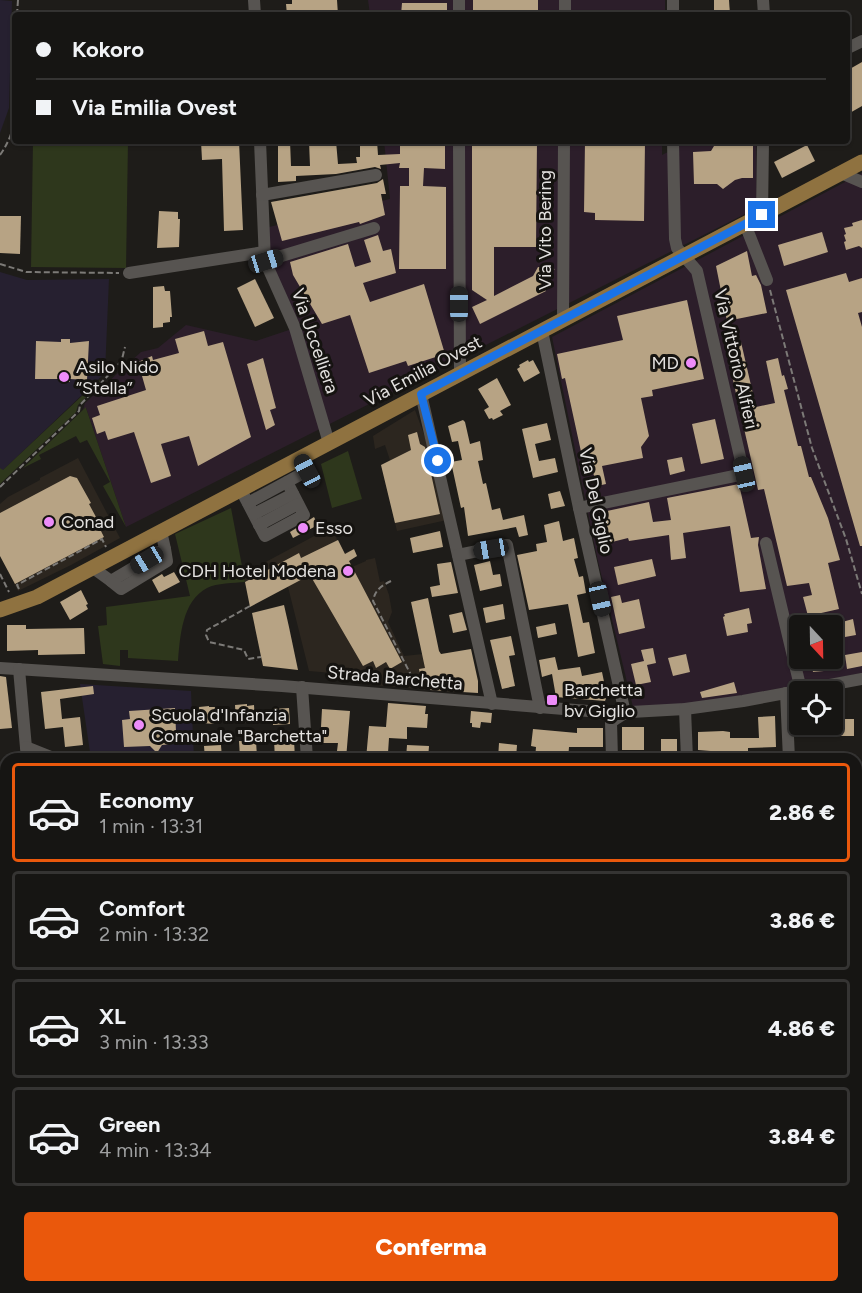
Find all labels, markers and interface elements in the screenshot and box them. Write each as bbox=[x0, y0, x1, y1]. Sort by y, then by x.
text: Kokoro bbox=[72, 36, 144, 63]
text: Via Emilia Ovest bbox=[72, 94, 237, 121]
street label: Via Vito Bering bbox=[534, 170, 556, 290]
route end bbox=[748, 201, 775, 228]
car bbox=[246, 247, 286, 275]
street label: Via Uccelliera bbox=[287, 286, 343, 396]
car bbox=[450, 286, 468, 322]
street label: Via Vittorio Alfieri bbox=[709, 287, 763, 431]
street label: Via Emilia Ovest bbox=[360, 331, 486, 411]
place label: MD bbox=[651, 352, 679, 374]
place label: Asilo Nido “Stella” bbox=[76, 356, 159, 399]
marker: MD bbox=[684, 356, 698, 370]
marker: Asilo Nido “Stella” bbox=[57, 370, 71, 384]
street label: Via Del Giglio bbox=[574, 446, 618, 556]
route start bbox=[424, 447, 451, 474]
car bbox=[291, 451, 323, 491]
car bbox=[731, 454, 757, 494]
place label: Conad bbox=[61, 511, 114, 533]
marker: Conad bbox=[42, 515, 56, 529]
place label: Esso bbox=[315, 517, 353, 539]
marker: Esso bbox=[296, 521, 310, 535]
car bbox=[472, 537, 510, 561]
car bbox=[127, 543, 167, 577]
place label: CDH Hotel Modena bbox=[178, 560, 336, 582]
marker: CDH Hotel Modena bbox=[341, 564, 355, 578]
car bbox=[587, 579, 613, 619]
north arrow bbox=[789, 615, 843, 669]
map controls bbox=[789, 615, 843, 735]
street label: Strada Barchetta bbox=[326, 661, 464, 695]
place label: Barchetta bv Giglio bbox=[564, 679, 643, 722]
button: locate bbox=[789, 681, 843, 735]
marker: Barchetta bv Giglio bbox=[545, 693, 559, 707]
place label: Scuola d'Infanzia Comunale "Barchetta" bbox=[151, 704, 327, 747]
marker: Scuola d'Infanzia Comunale "Barchetta" bbox=[132, 718, 146, 732]
icon: car bbox=[27, 786, 81, 840]
text: Economy bbox=[99, 787, 194, 814]
text: 2.86 € bbox=[769, 799, 835, 826]
text: 1 min · 13:31 bbox=[99, 814, 203, 838]
icon: car bbox=[27, 894, 81, 948]
text: Comfort bbox=[99, 895, 185, 922]
text: 3.86 € bbox=[770, 907, 835, 934]
text: 2 min · 13:32 bbox=[99, 922, 209, 946]
icon: car bbox=[27, 1002, 81, 1056]
text: XL bbox=[99, 1003, 126, 1030]
text: 4.86 € bbox=[768, 1015, 835, 1042]
text: 3 min · 13:33 bbox=[99, 1030, 209, 1054]
icon: car bbox=[27, 1110, 81, 1164]
text: Green bbox=[99, 1111, 161, 1138]
text: 3.84 € bbox=[769, 1123, 835, 1150]
text: 4 min · 13:34 bbox=[99, 1138, 212, 1162]
button: Conferma bbox=[24, 1212, 838, 1281]

